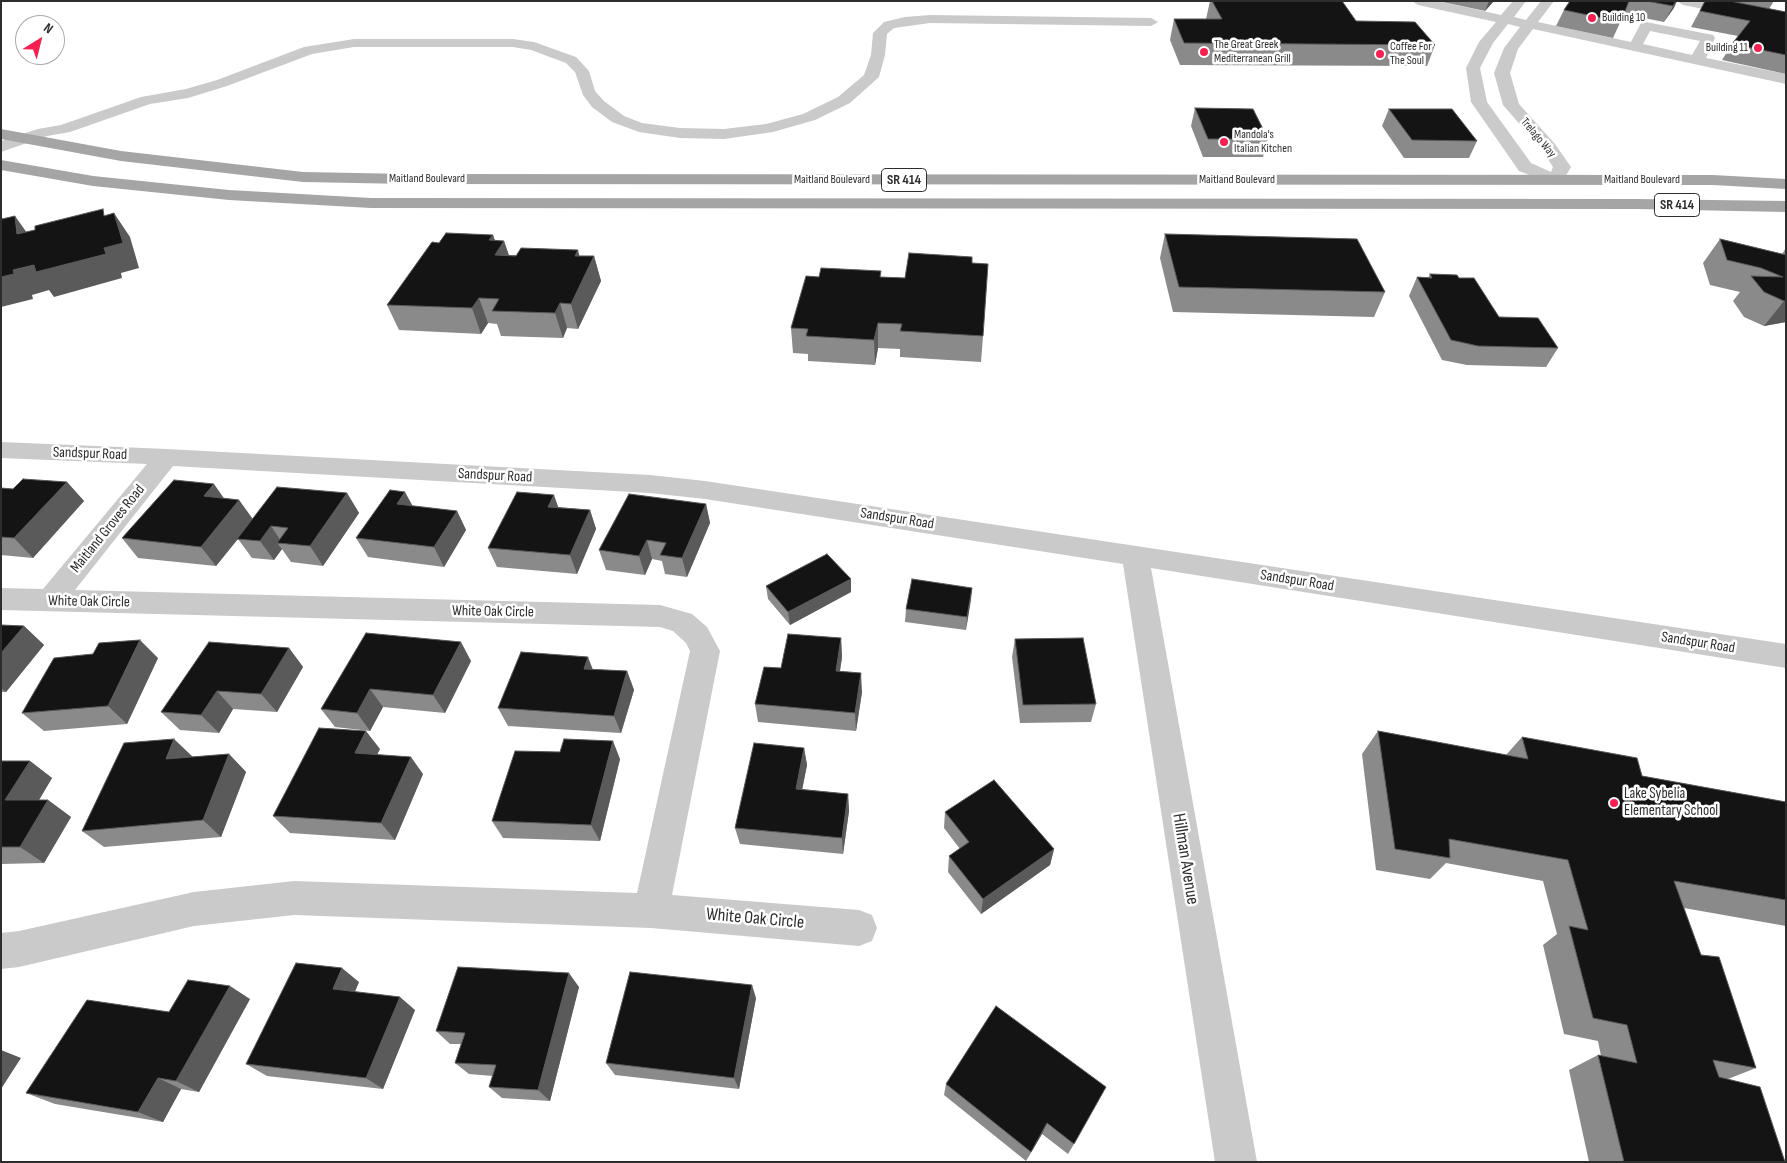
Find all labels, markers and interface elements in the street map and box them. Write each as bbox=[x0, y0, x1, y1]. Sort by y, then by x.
place label: Building 10 bbox=[1602, 11, 1645, 25]
marker: Building 10 bbox=[1586, 12, 1598, 24]
north arrow bbox=[15, 15, 65, 65]
text: N bbox=[40, 19, 57, 37]
place label: The Great Greek Mediterranean Grill bbox=[1214, 38, 1291, 66]
place label: Coffee For The Soul bbox=[1390, 40, 1432, 68]
place label: Building 11 bbox=[1706, 41, 1748, 55]
marker: Building 11 bbox=[1752, 42, 1764, 54]
marker: The Great Greek Mediterranean Grill bbox=[1198, 46, 1210, 58]
marker: Coffee For The Soul bbox=[1374, 48, 1386, 60]
street label: Trelago Way bbox=[1517, 115, 1559, 161]
place label: Mandola's Italian Kitchen bbox=[1234, 128, 1292, 156]
marker: Mandola's Italian Kitchen bbox=[1218, 136, 1230, 148]
road number: SR 414 bbox=[882, 168, 926, 192]
street label: Maitland Boulevard bbox=[389, 172, 465, 186]
street label: Maitland Boulevard bbox=[794, 173, 870, 187]
street label: Maitland Boulevard bbox=[1199, 173, 1275, 187]
street label: Maitland Boulevard bbox=[1604, 173, 1680, 187]
road number: SR 414 bbox=[1654, 194, 1700, 216]
street label: Sandspur Road bbox=[53, 444, 127, 464]
street label: Sandspur Road bbox=[457, 465, 533, 487]
street label: Maitland Groves Road bbox=[67, 481, 149, 577]
street label: Sandspur Road bbox=[859, 504, 935, 534]
street label: Sandspur Road bbox=[1259, 566, 1335, 596]
street label: White Oak Circle bbox=[48, 592, 130, 612]
street label: White Oak Circle bbox=[452, 602, 534, 622]
street label: Sandspur Road bbox=[1660, 628, 1736, 658]
place label: Lake Sybelia Elementary School bbox=[1624, 785, 1718, 820]
marker: Lake Sybelia Elementary School bbox=[1608, 797, 1620, 809]
street label: Hillman Avenue bbox=[1167, 812, 1203, 906]
street label: White Oak Circle bbox=[705, 904, 805, 934]

